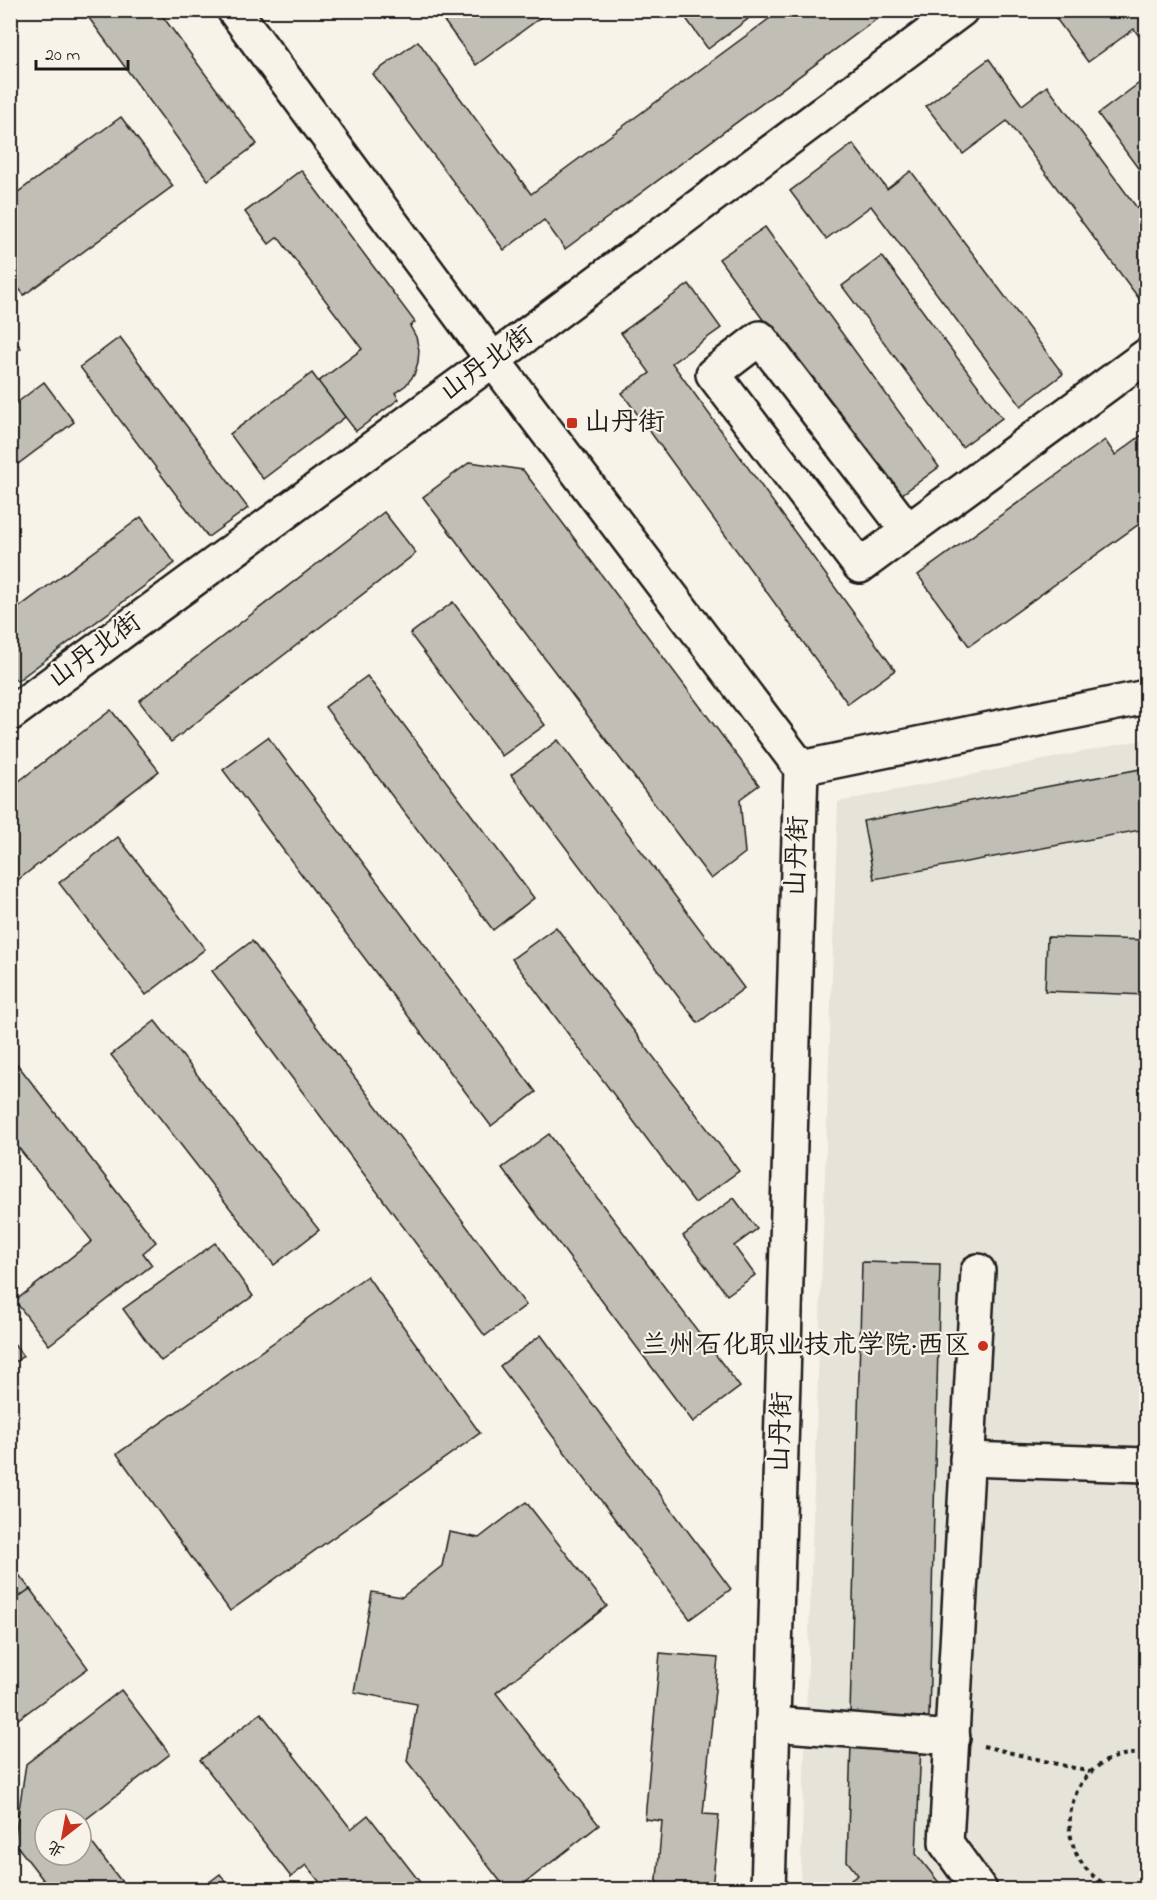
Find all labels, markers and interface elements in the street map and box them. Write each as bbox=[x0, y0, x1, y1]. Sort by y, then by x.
scale bar bbox=[36, 33, 128, 71]
text: 20 m bbox=[45, 43, 80, 69]
street label: 山丹北街 bbox=[432, 316, 542, 412]
place label: 山丹街 bbox=[584, 404, 665, 443]
marker: 山丹街 bbox=[565, 416, 579, 430]
street label: 山丹北街 bbox=[40, 603, 150, 699]
street label: 山丹街 bbox=[777, 815, 819, 897]
place label: 兰州石化职业技术学院·西区 bbox=[641, 1327, 971, 1366]
marker: 兰州石化职业技术学院·西区 bbox=[976, 1339, 990, 1353]
street label: 山丹街 bbox=[761, 1391, 803, 1473]
north arrow bbox=[33, 1807, 93, 1867]
text: 北 bbox=[43, 1834, 69, 1863]

